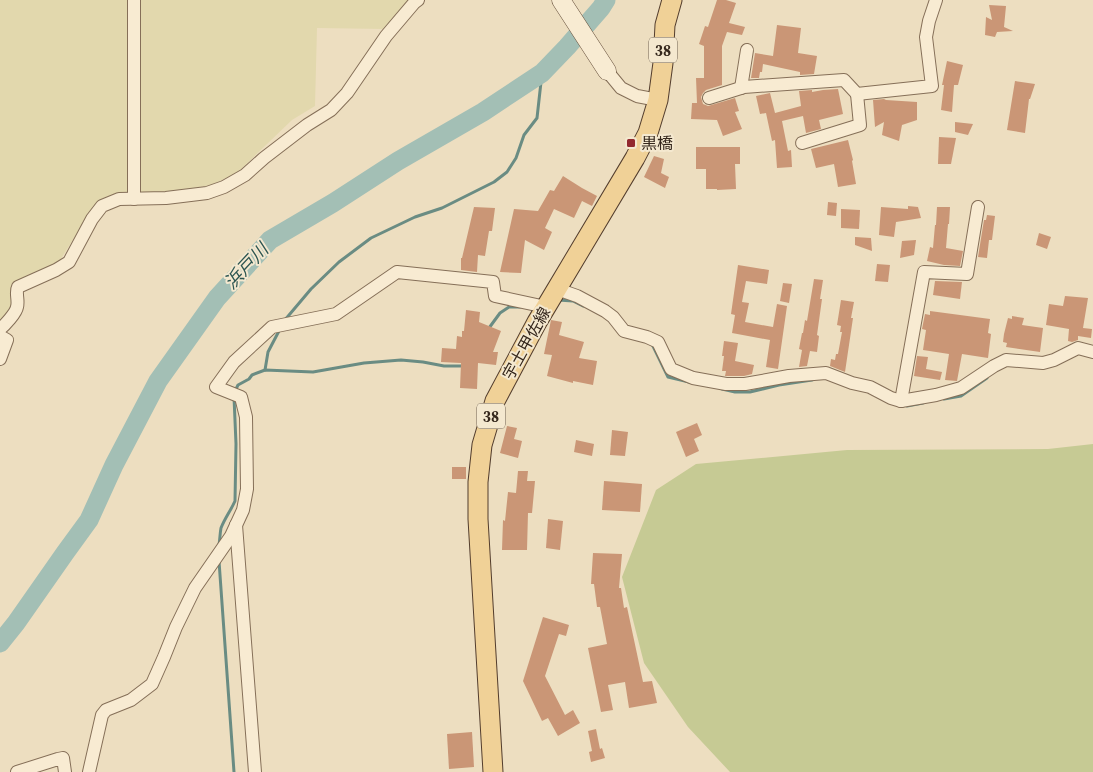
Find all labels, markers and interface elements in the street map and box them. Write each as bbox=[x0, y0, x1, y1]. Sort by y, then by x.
road number: 38 bbox=[649, 38, 677, 62]
place label: 黒橋 bbox=[641, 132, 673, 154]
marker: 黒橋 bbox=[625, 137, 637, 149]
water label: 浜戸川 bbox=[218, 236, 275, 294]
street label: 宇土甲佐線 bbox=[497, 303, 555, 383]
road number: 38 bbox=[477, 404, 505, 428]

